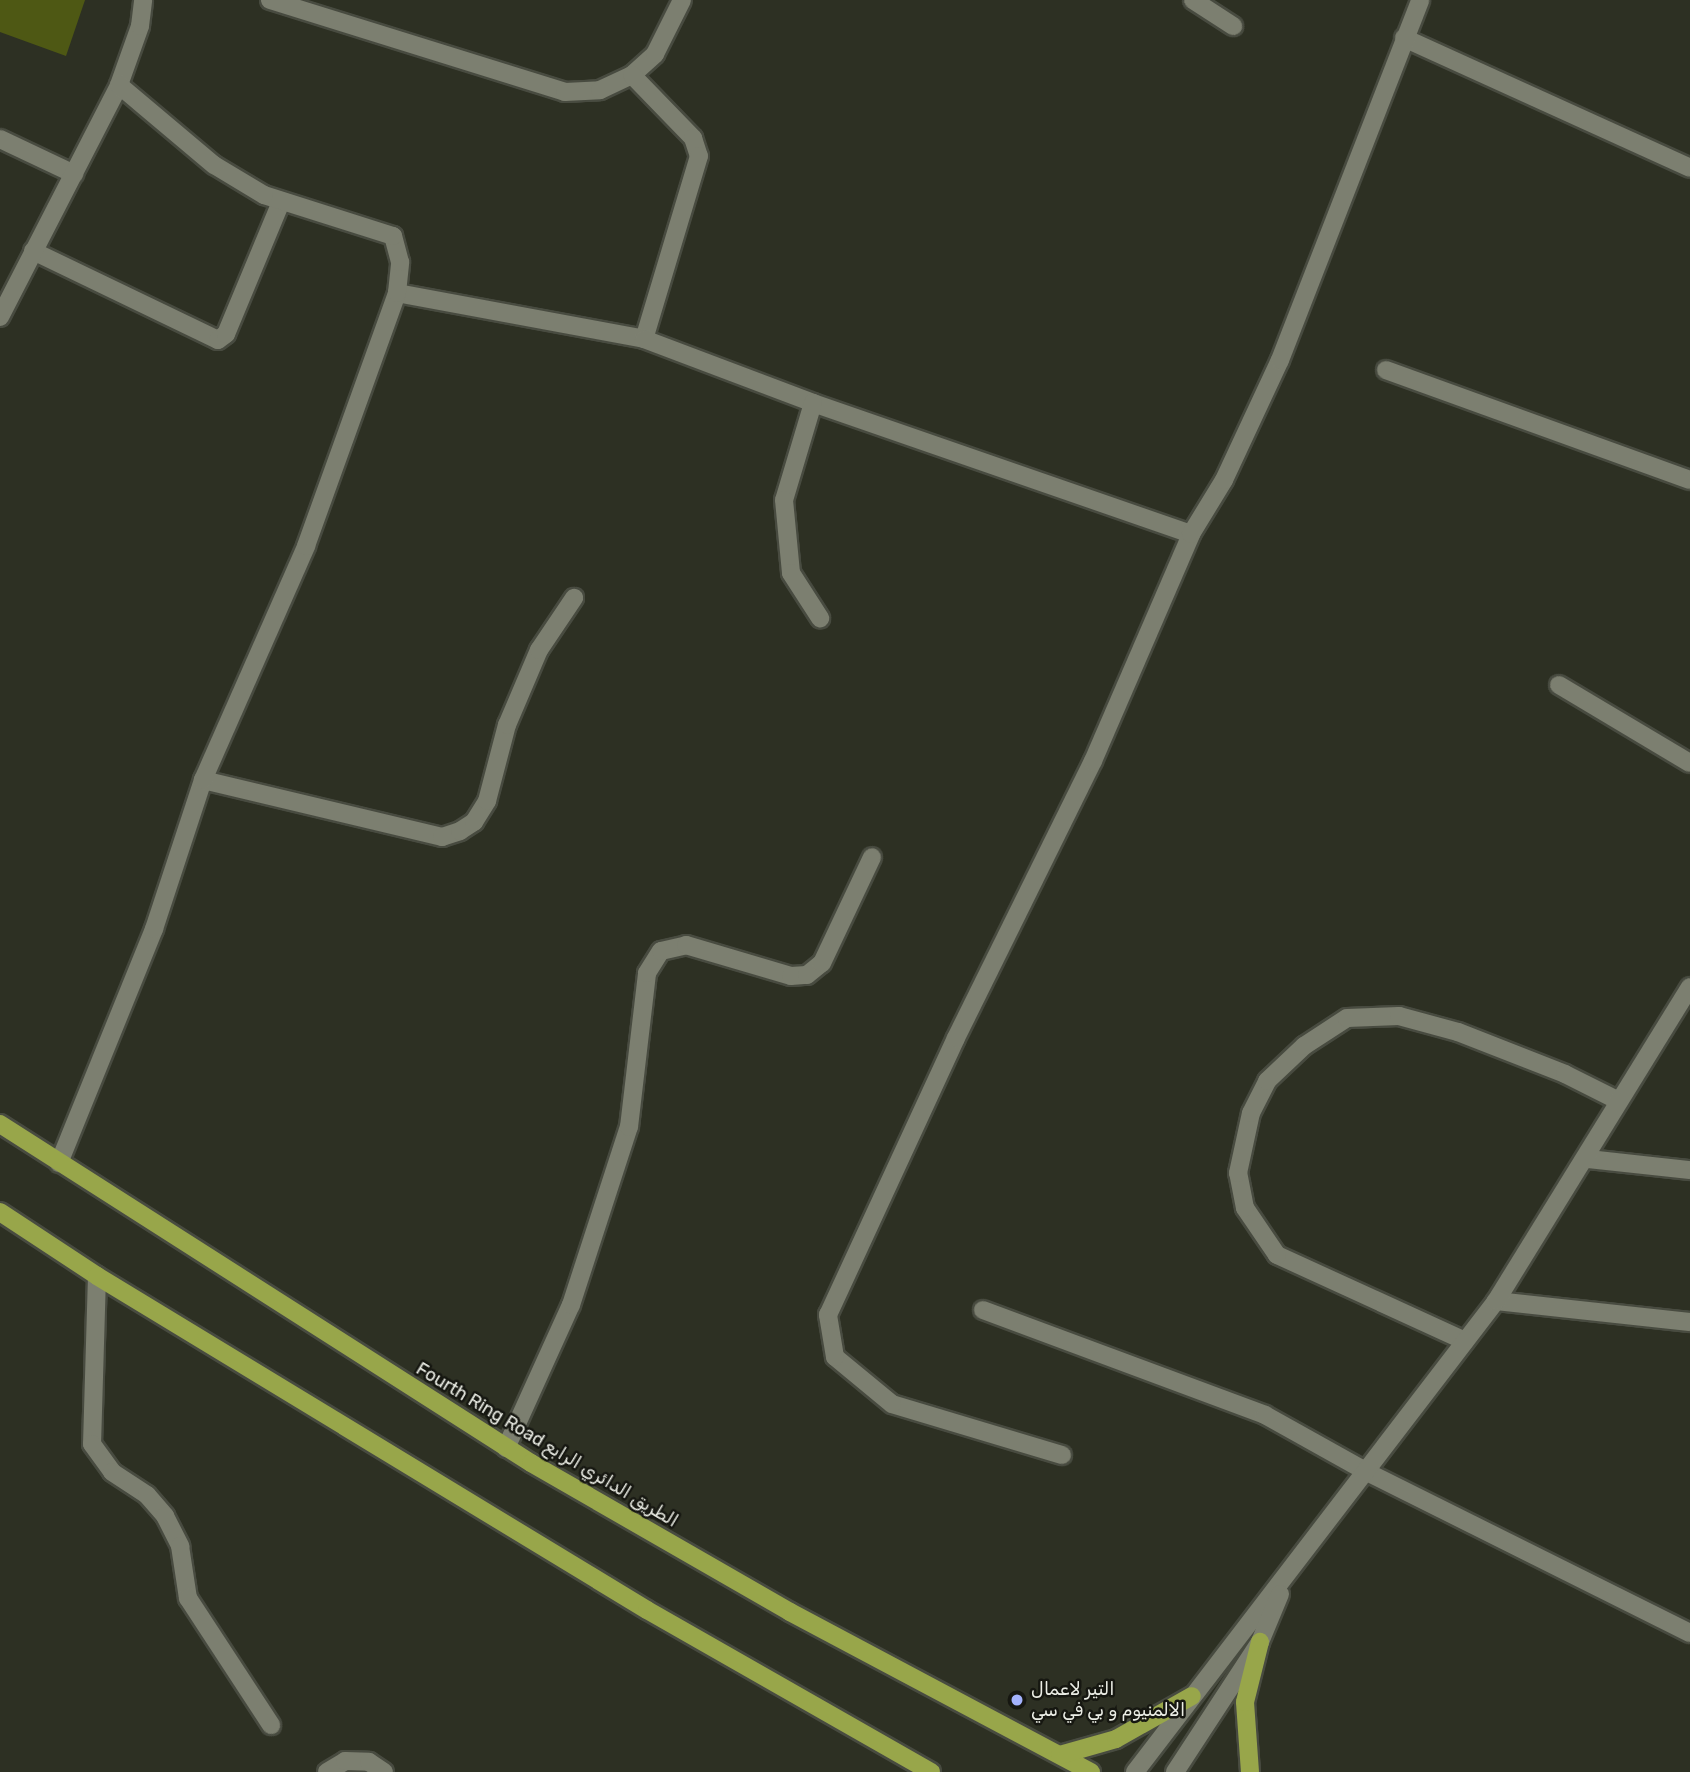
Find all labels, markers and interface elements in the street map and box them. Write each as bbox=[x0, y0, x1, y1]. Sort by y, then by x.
street label: Fourth Ring Road الطريق الدائري الرابع bbox=[412, 1358, 682, 1532]
place label: التير لاعمال الالمنيوم و بي في سي bbox=[1031, 1679, 1185, 1722]
marker: التير لاعمال الالمنيوم و بي في سي bbox=[1009, 1692, 1025, 1708]

